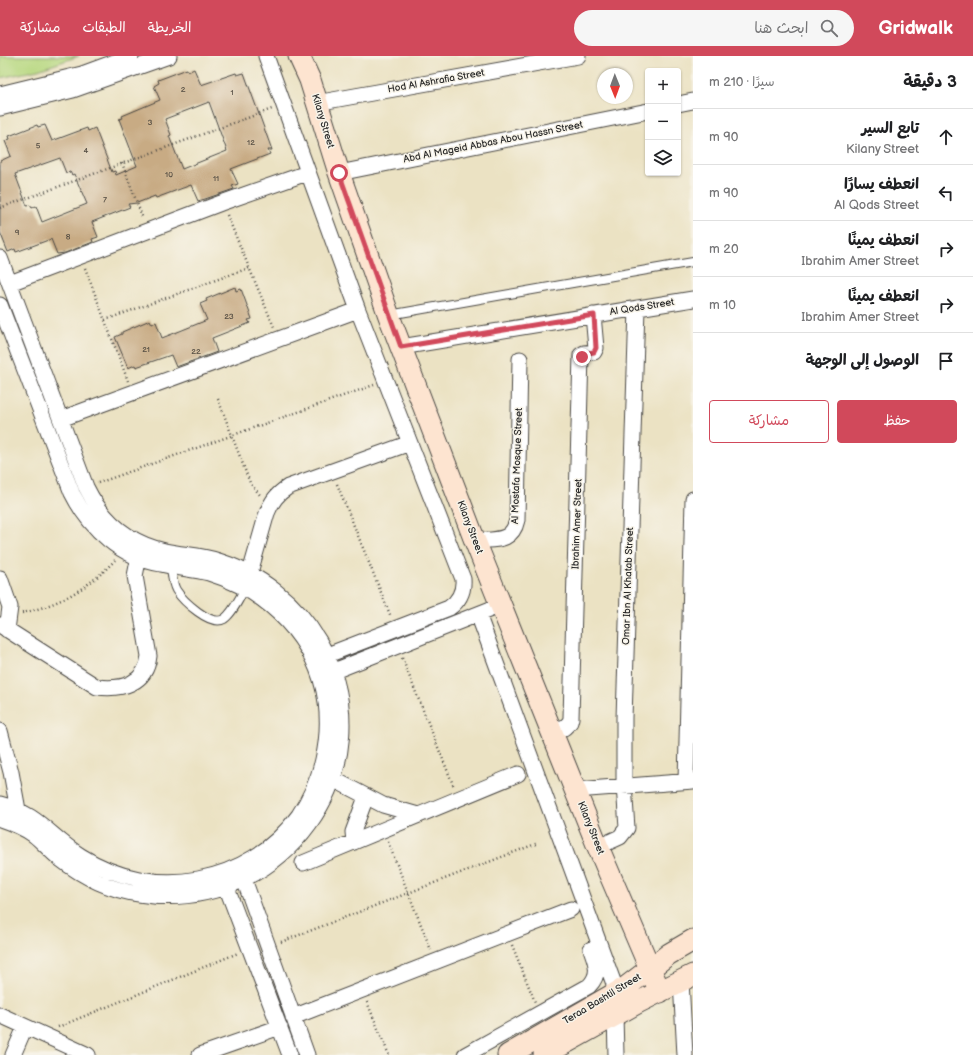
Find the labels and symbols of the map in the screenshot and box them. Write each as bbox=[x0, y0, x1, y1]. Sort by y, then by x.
street label: Hod Al Ashrafia Street bbox=[387, 67, 485, 95]
north arrow bbox=[597, 68, 633, 104]
house number: 2 bbox=[181, 85, 186, 94]
house number: 1 bbox=[230, 88, 234, 97]
street label: Kilany Street bbox=[309, 92, 337, 150]
house number: 3 bbox=[148, 118, 153, 127]
street label: Abd Al Mageid Abbas Abou Hassn Street bbox=[402, 119, 584, 165]
house number: 12 bbox=[247, 138, 255, 147]
house number: 5 bbox=[36, 141, 41, 150]
house number: 4 bbox=[84, 146, 89, 155]
route start bbox=[330, 164, 348, 182]
house number: 10 bbox=[165, 170, 173, 179]
house number: 11 bbox=[213, 174, 219, 183]
house number: 7 bbox=[103, 195, 107, 204]
house number: 9 bbox=[15, 228, 20, 237]
house number: 8 bbox=[66, 232, 71, 241]
street label: Al Qods Street bbox=[609, 296, 675, 318]
house number: 23 bbox=[224, 312, 234, 321]
house number: 21 bbox=[142, 345, 150, 354]
house number: 22 bbox=[191, 347, 201, 356]
route end bbox=[573, 348, 591, 366]
street label: Al Mostafa Mosque Street bbox=[509, 408, 525, 524]
street label: Ibrahim Amer Street bbox=[569, 479, 585, 569]
street label: Kilany Street bbox=[454, 499, 486, 555]
street label: Omar Ibn Al Khatab Street bbox=[620, 527, 636, 645]
street label: Kilany Street bbox=[575, 800, 607, 856]
street label: Teraa Bashtil Street bbox=[561, 971, 643, 1027]

